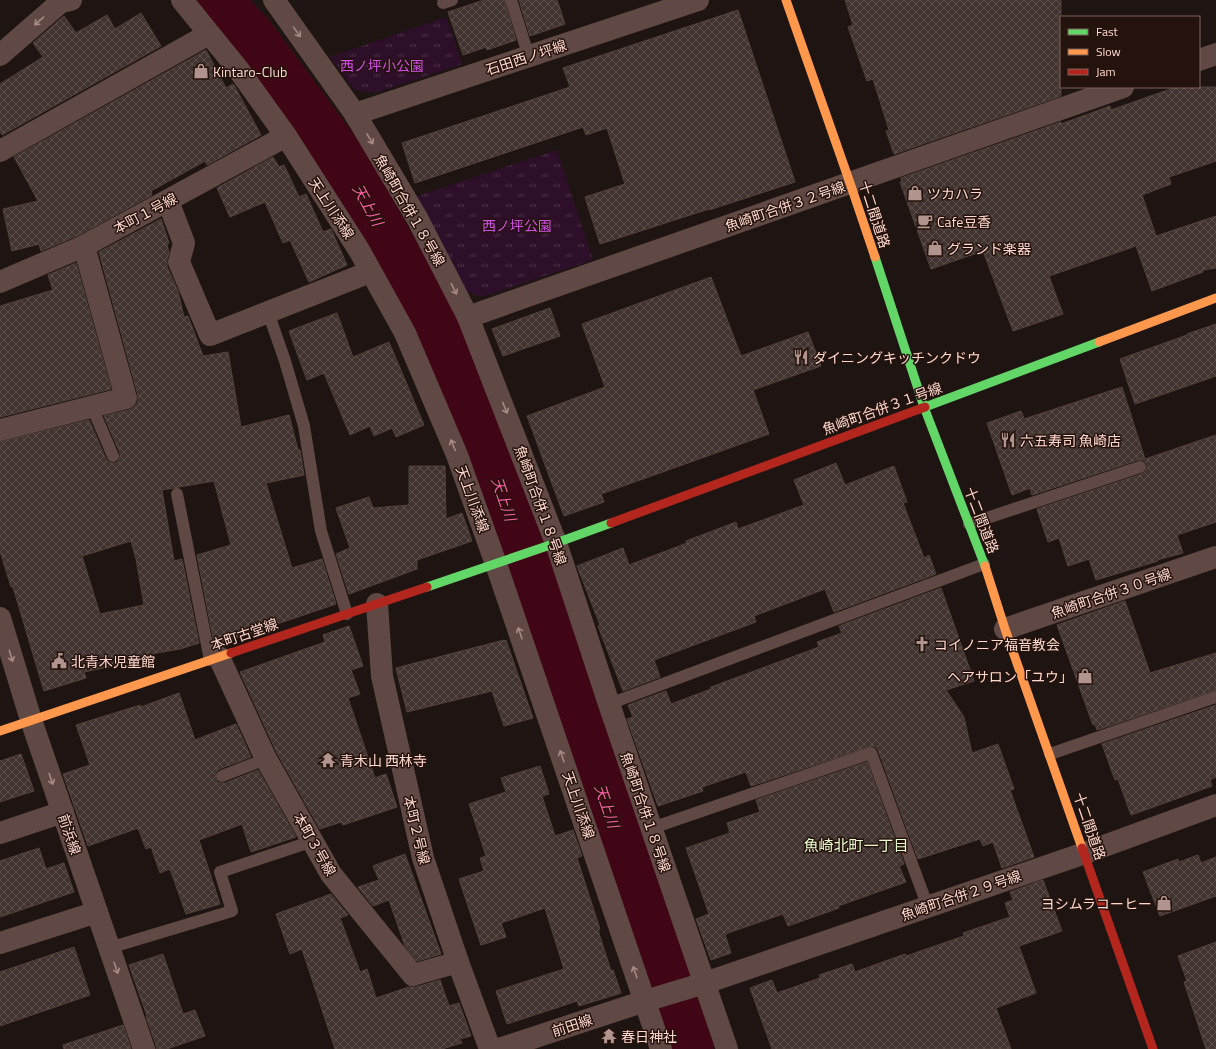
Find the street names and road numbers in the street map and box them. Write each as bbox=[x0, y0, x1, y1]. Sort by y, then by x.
street label: 石田西ノ坪線 bbox=[483, 34, 569, 80]
street label: 魚崎町合併１８号線 bbox=[369, 150, 451, 270]
street label: 天上川添線 bbox=[304, 173, 360, 243]
street label: 魚崎町合併３２号線 bbox=[722, 176, 848, 236]
street label: 十二間道路 bbox=[854, 177, 896, 251]
street label: 本町１号線 bbox=[109, 187, 181, 239]
street label: 魚崎町合併３１号線 bbox=[819, 377, 945, 439]
street label: 魚崎町合併１８号線 bbox=[510, 442, 572, 568]
street label: 天上川添線 bbox=[451, 463, 495, 535]
street label: 十二間道路 bbox=[960, 484, 1004, 556]
street label: 魚崎町合併３０号線 bbox=[1048, 563, 1174, 623]
street label: 本町古堂線 bbox=[207, 613, 281, 655]
street label: 魚崎町合併１８号線 bbox=[616, 749, 676, 875]
street label: 天上川添線 bbox=[558, 768, 600, 842]
street label: 十二間道路 bbox=[1069, 789, 1111, 863]
street label: 本町２号線 bbox=[398, 793, 436, 867]
street label: 本町３号線 bbox=[288, 808, 342, 880]
street label: 前浜線 bbox=[53, 811, 87, 857]
street label: 魚崎町合併２９号線 bbox=[898, 865, 1024, 925]
street label: 前田線 bbox=[549, 1009, 595, 1041]

